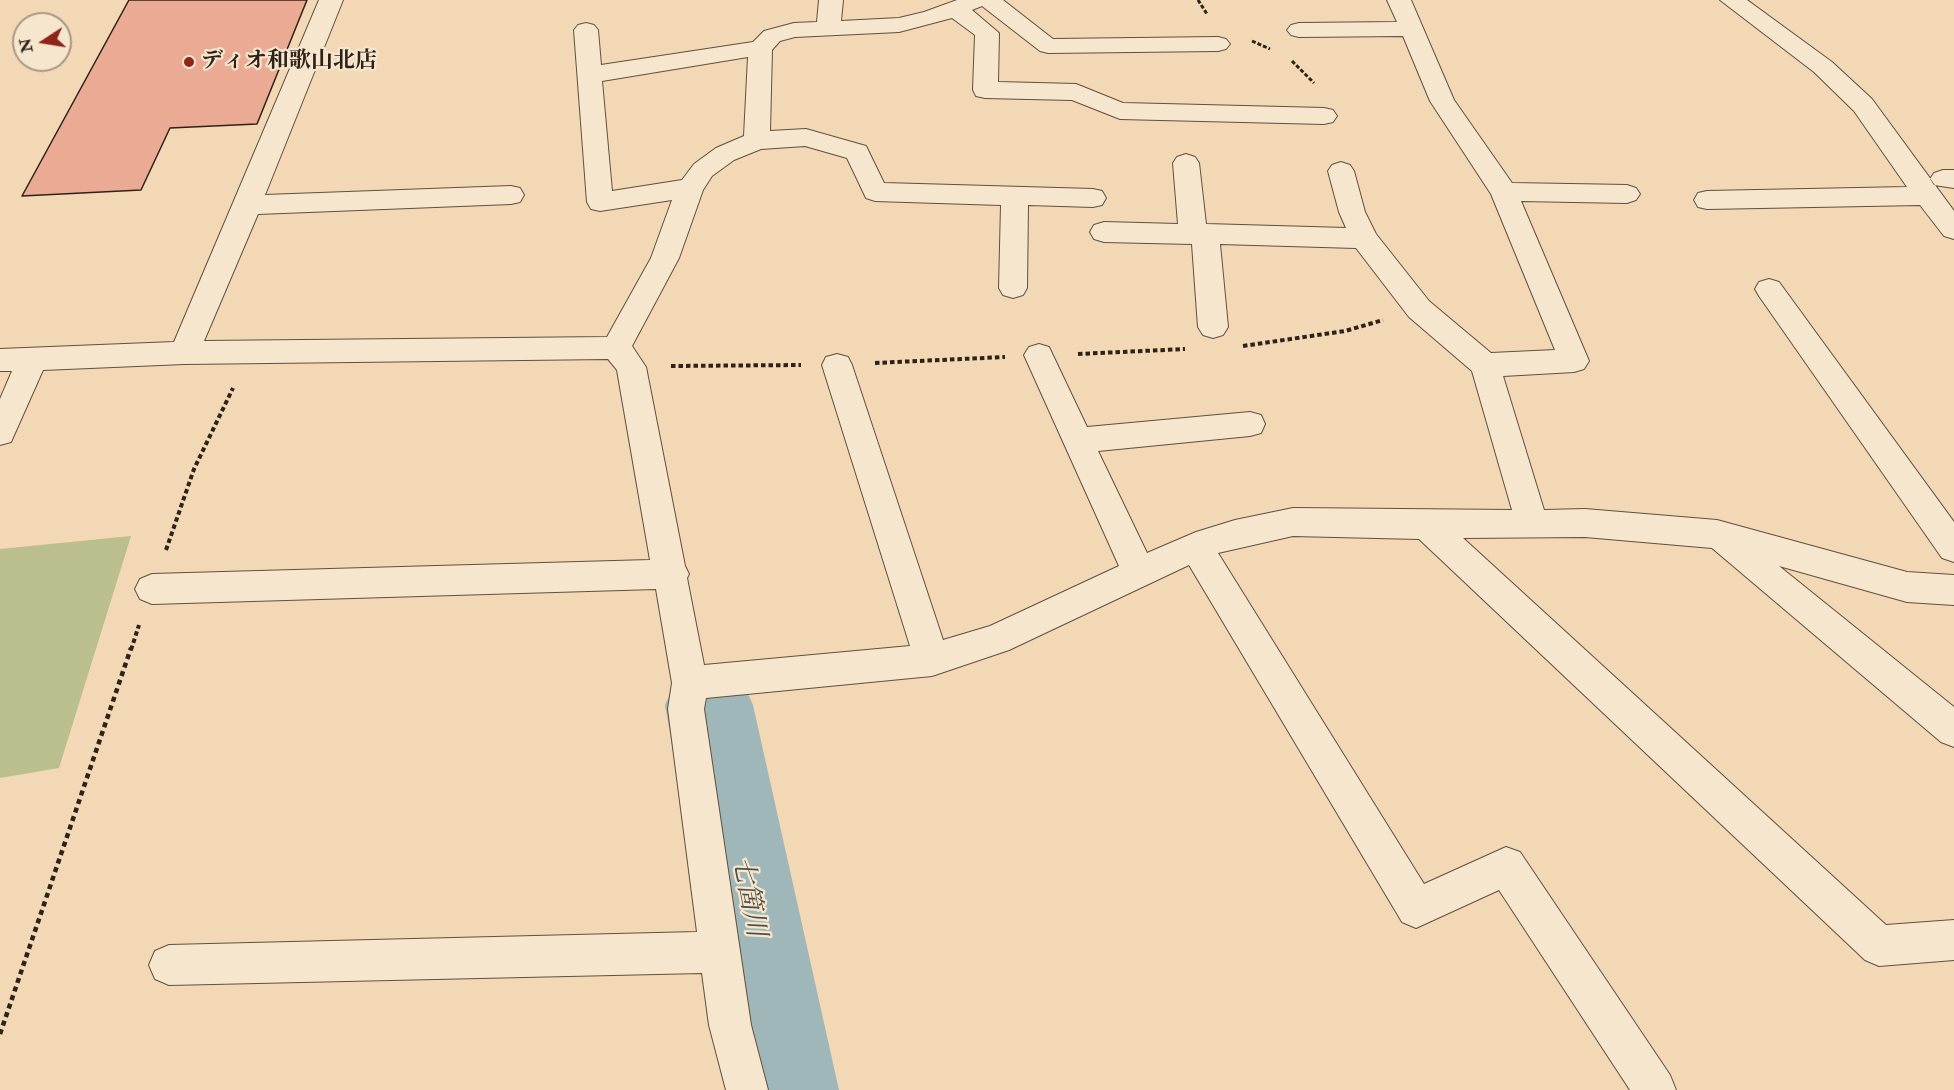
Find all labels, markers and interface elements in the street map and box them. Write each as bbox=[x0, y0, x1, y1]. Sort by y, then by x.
north arrow bbox=[12, 12, 72, 72]
text: N bbox=[15, 36, 38, 54]
place label: ディオ和歌山北店 bbox=[201, 49, 377, 75]
marker: ディオ和歌山北店 bbox=[182, 55, 196, 69]
water label: 七箇川 bbox=[723, 854, 771, 940]

